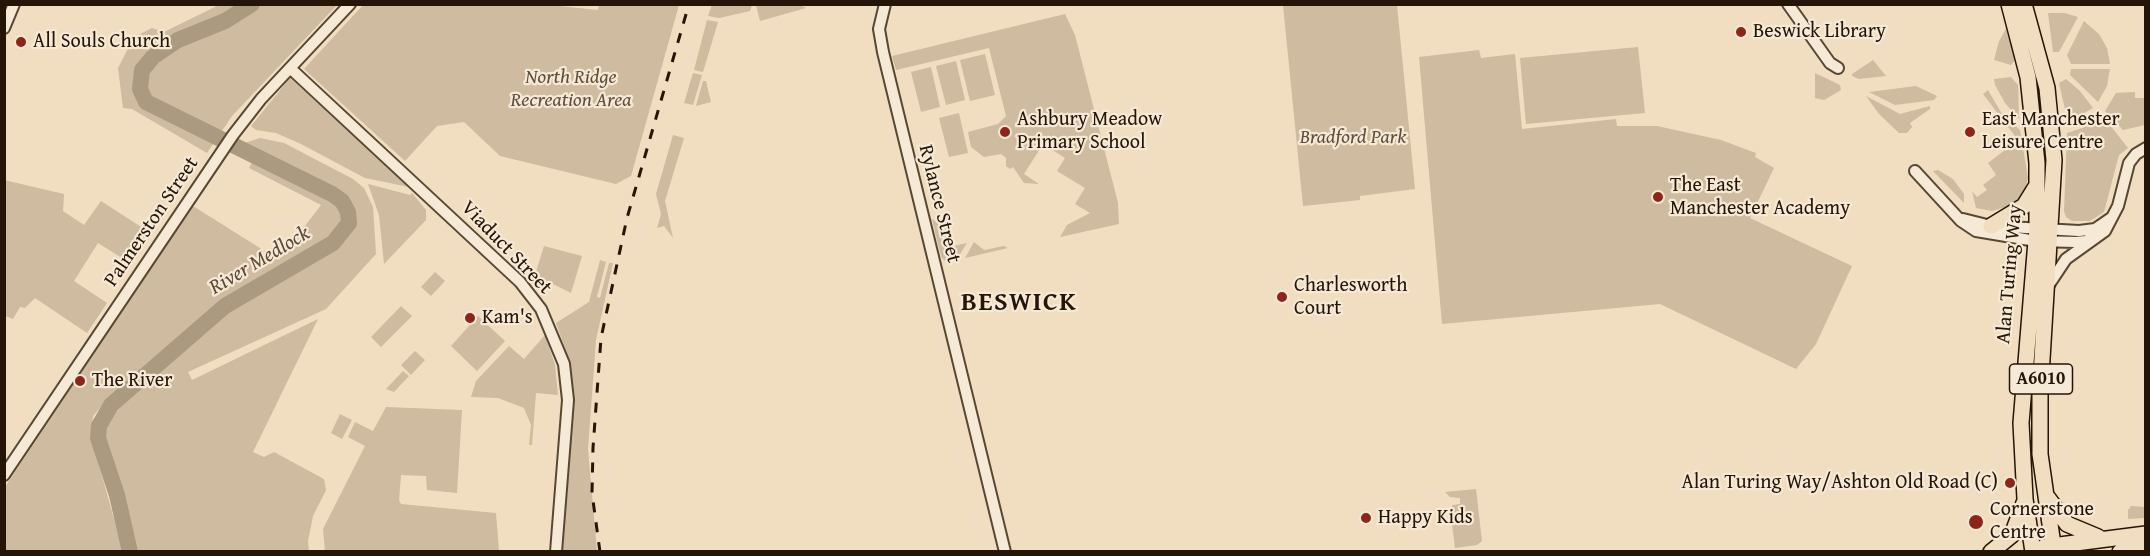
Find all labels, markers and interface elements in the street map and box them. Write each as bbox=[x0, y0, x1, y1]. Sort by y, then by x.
place label: Beswick Library bbox=[1753, 20, 1886, 44]
marker: Beswick Library bbox=[1734, 25, 1748, 39]
place label: All Souls Church bbox=[33, 30, 170, 54]
marker: All Souls Church bbox=[14, 35, 28, 49]
park label: North Ridge Recreation Area bbox=[511, 66, 631, 113]
place label: Ashbury Meadow Primary School bbox=[1017, 108, 1162, 155]
place label: East Manchester Leisure Centre bbox=[1982, 108, 2120, 155]
marker: Ashbury Meadow Primary School bbox=[998, 125, 1012, 139]
marker: East Manchester Leisure Centre bbox=[1963, 125, 1977, 139]
park label: Bradford Park bbox=[1300, 126, 1406, 150]
street label: Rylance Street bbox=[913, 142, 965, 266]
street label: Palmerston Street bbox=[100, 153, 204, 291]
place label: The East Manchester Academy bbox=[1670, 174, 1850, 221]
marker: The East Manchester Academy bbox=[1651, 190, 1665, 204]
street label: Viaduct Street bbox=[455, 196, 557, 300]
street label: Alan Turing Way bbox=[1992, 203, 2028, 345]
water label: River Medlock bbox=[205, 221, 315, 301]
place label: Charlesworth Court bbox=[1294, 274, 1407, 321]
district label: BESWICK bbox=[961, 287, 1077, 319]
marker: Charlesworth Court bbox=[1275, 290, 1289, 304]
place label: Kam's bbox=[482, 306, 533, 330]
marker: Kam's bbox=[463, 311, 477, 325]
road number: A6010 bbox=[2010, 364, 2072, 394]
place label: The River bbox=[92, 369, 172, 393]
marker: The River bbox=[73, 374, 87, 388]
place label: Alan Turing Way/Ashton Old Road (C) bbox=[1682, 471, 1998, 495]
marker: Alan Turing Way/Ashton Old Road (C) bbox=[2003, 476, 2017, 490]
place label: Cornerstone Centre bbox=[1990, 498, 2094, 545]
place label: Happy Kids bbox=[1378, 506, 1473, 530]
marker: Happy Kids bbox=[1359, 511, 1373, 525]
marker: Cornerstone Centre bbox=[1967, 513, 1985, 531]

